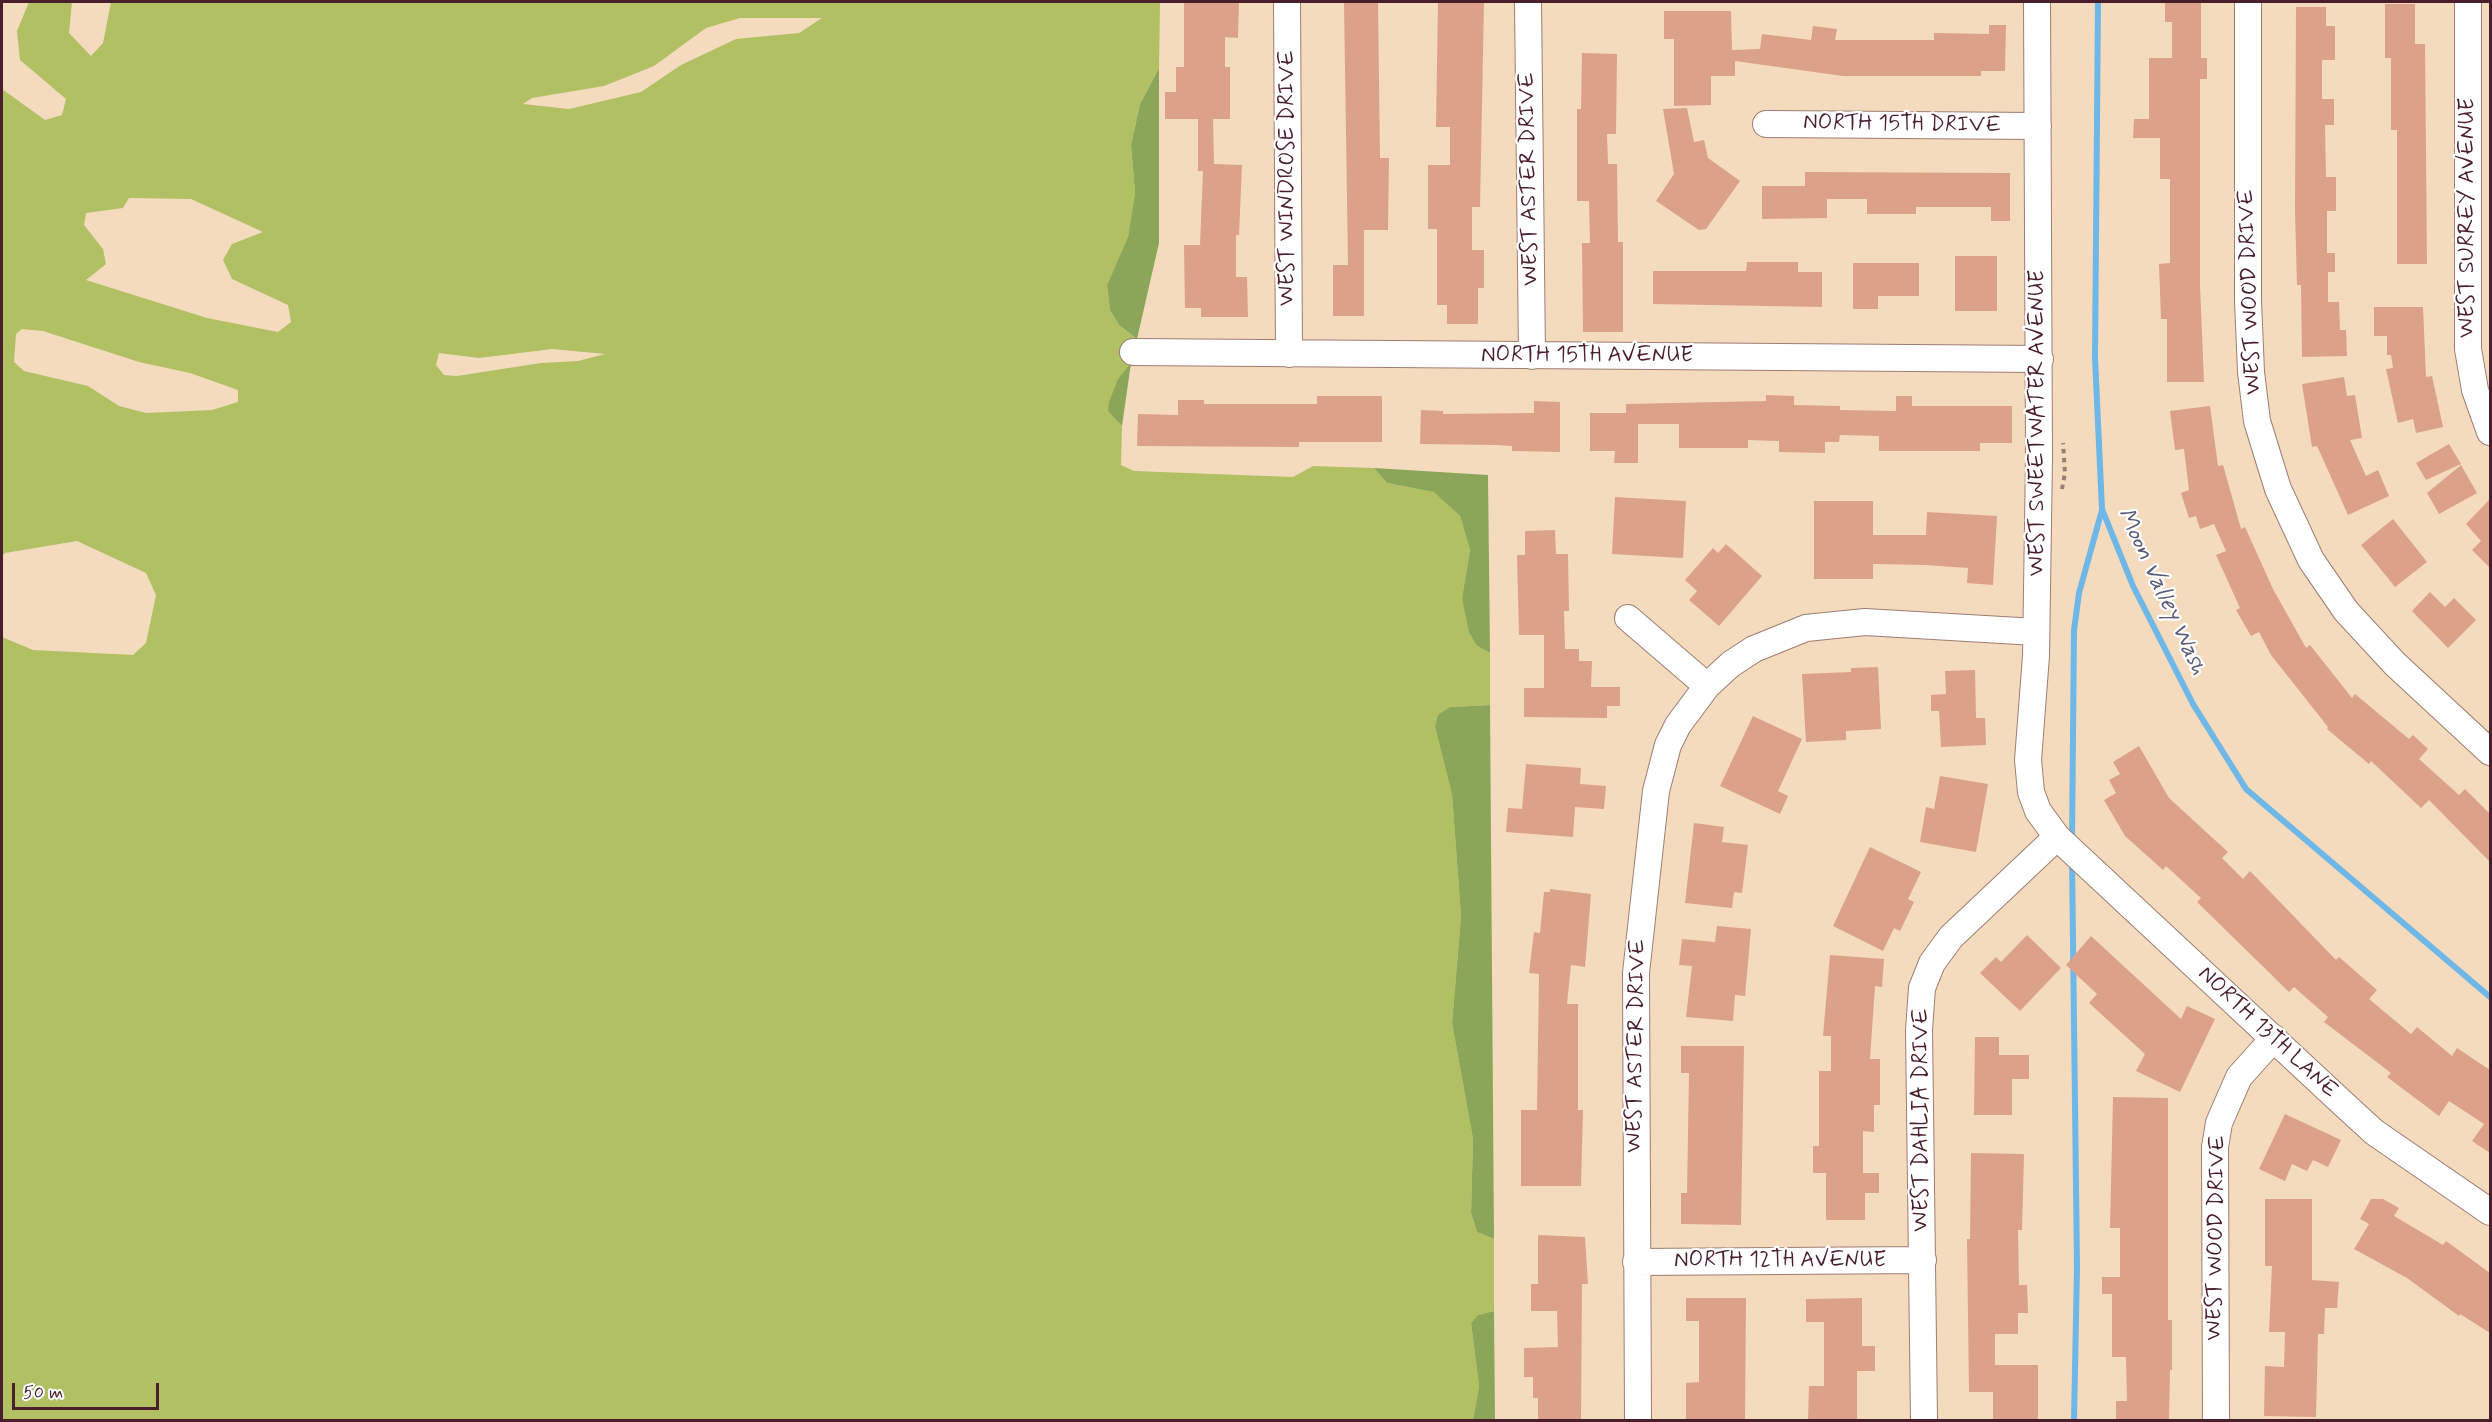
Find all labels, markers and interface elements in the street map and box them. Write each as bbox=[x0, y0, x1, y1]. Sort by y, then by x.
street label: WEST WINDROSE DRIVE bbox=[1275, 50, 1301, 306]
street label: WEST ASTER DRIVE bbox=[1515, 72, 1545, 286]
street label: WEST SURREY AVENUE bbox=[2455, 98, 2481, 338]
street label: NORTH 15TH DRIVE bbox=[1803, 110, 2001, 140]
street label: WEST WOOD DRIVE bbox=[2234, 189, 2268, 395]
street label: WEST SWEETWATER AVENUE bbox=[2025, 270, 2051, 576]
street label: NORTH 15TH AVENUE bbox=[1481, 343, 1693, 369]
water label: Moon Valley Wash bbox=[2110, 504, 2212, 680]
street label: WEST ASTER DRIVE bbox=[1622, 939, 1652, 1153]
street label: NORTH 13TH LANE bbox=[2192, 961, 2342, 1105]
street label: WEST DAHLIA DRIVE bbox=[1909, 1008, 1935, 1232]
street label: WEST WOOD DRIVE bbox=[2202, 1135, 2232, 1341]
street label: NORTH 12TH AVENUE bbox=[1674, 1248, 1886, 1274]
scale bar bbox=[15, 1371, 162, 1409]
text: 50 m bbox=[23, 1381, 63, 1405]

